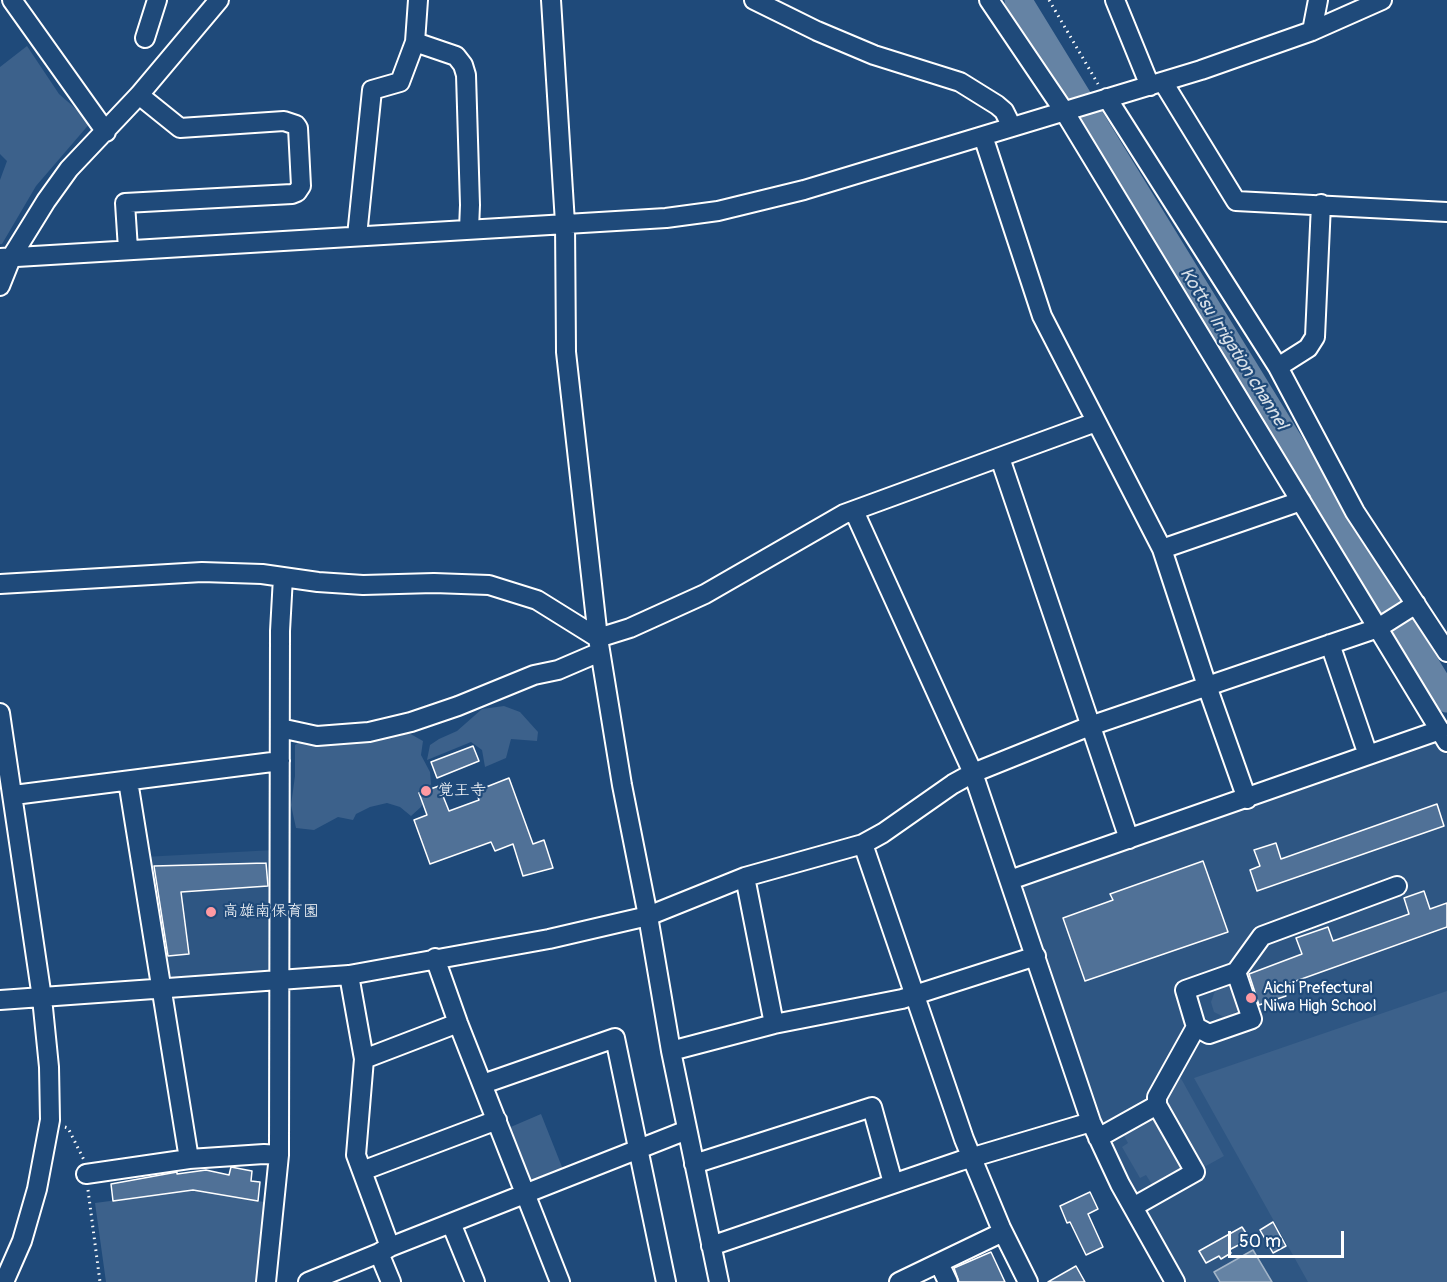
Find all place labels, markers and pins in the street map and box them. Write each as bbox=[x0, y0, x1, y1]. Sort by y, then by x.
place label: 覚王寺 bbox=[438, 781, 486, 801]
marker: 覚王寺 bbox=[419, 784, 433, 798]
place label: 高雄南保育園 bbox=[223, 902, 319, 922]
marker: 高雄南保育園 bbox=[204, 905, 218, 919]
place label: Aichi Prefectural Niwa High School bbox=[1263, 979, 1376, 1017]
marker: Aichi Prefectural Niwa High School bbox=[1244, 991, 1258, 1005]

